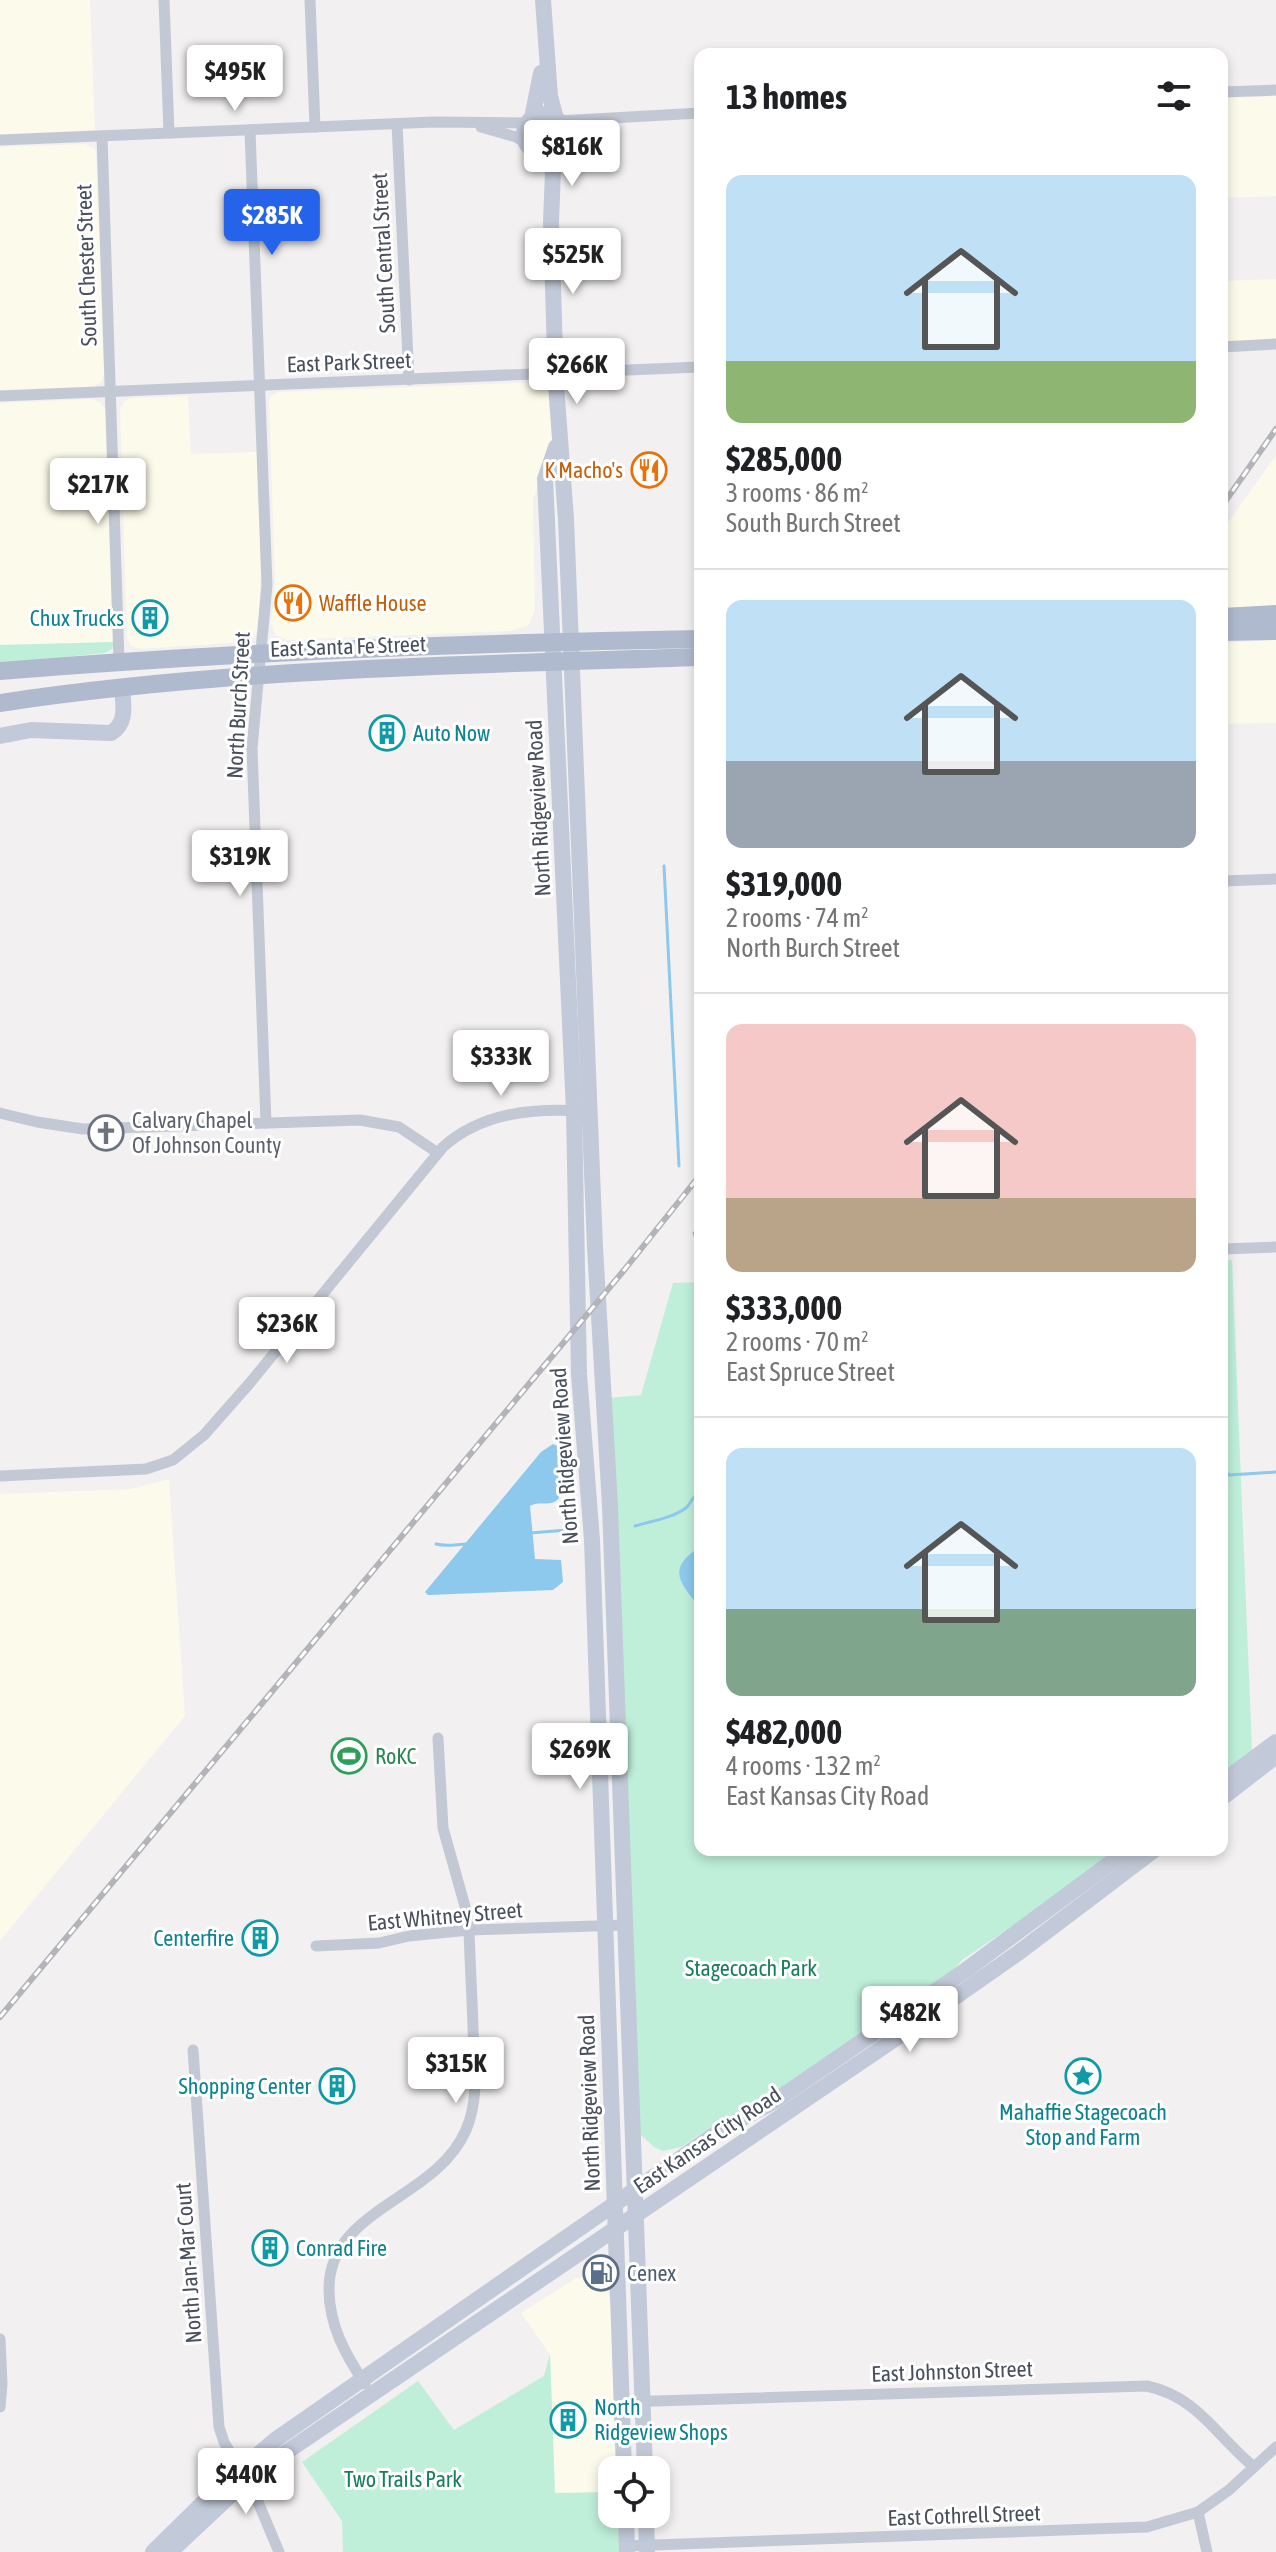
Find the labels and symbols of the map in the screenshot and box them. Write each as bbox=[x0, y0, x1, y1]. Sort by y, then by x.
pin: $495K bbox=[179, 45, 291, 113]
pin: $816K bbox=[516, 120, 628, 188]
street label: South Central Street bbox=[366, 172, 400, 334]
street label: South Chester Street bbox=[70, 183, 102, 347]
pin: $285K bbox=[216, 189, 328, 257]
pin: $525K bbox=[517, 228, 629, 296]
pin: $266K bbox=[521, 338, 633, 406]
street label: East Park Street bbox=[286, 347, 412, 377]
restaurant icon: K Macho's bbox=[630, 451, 668, 489]
place label: K Macho's bbox=[545, 457, 623, 483]
pin: $217K bbox=[42, 458, 154, 526]
restaurant icon: Waffle House bbox=[274, 584, 312, 622]
place label: Waffle House bbox=[319, 590, 427, 616]
building icon: Chux Trucks bbox=[131, 599, 169, 637]
place label: Chux Trucks bbox=[30, 605, 124, 631]
street label: East Santa Fe Street bbox=[270, 630, 426, 662]
street label: North Burch Street bbox=[221, 631, 255, 779]
building icon: Auto Now bbox=[368, 714, 406, 752]
street label: North Ridgeview Road bbox=[520, 719, 556, 897]
place label: Auto Now bbox=[413, 720, 490, 746]
pin: $319K bbox=[184, 830, 296, 898]
pin: $333K bbox=[445, 1030, 557, 1098]
place label: Calvary Chapel Of Johnson County bbox=[132, 1107, 281, 1158]
church icon: Calvary Chapel Of Johnson County bbox=[87, 1114, 125, 1152]
pin: $236K bbox=[231, 1297, 343, 1365]
street label: North Ridgeview Road bbox=[545, 1367, 583, 1545]
pin: $269K bbox=[524, 1723, 636, 1791]
sports icon: RoKC bbox=[330, 1737, 368, 1775]
place label: RoKC bbox=[375, 1743, 416, 1769]
street label: East Whitney Street bbox=[366, 1896, 524, 1936]
building icon: Centerfire bbox=[241, 1919, 279, 1957]
place label: Centerfire bbox=[153, 1925, 234, 1951]
park label: Stagecoach Park bbox=[685, 1955, 817, 1981]
pin: $482K bbox=[854, 1986, 966, 2054]
street label: North Ridgeview Road bbox=[573, 2014, 605, 2192]
pin: $315K bbox=[400, 2037, 512, 2105]
place icon: Mahaffie Stagecoach Stop and Farm bbox=[1064, 2057, 1102, 2095]
building icon: Shopping Center bbox=[318, 2067, 356, 2105]
place label: Shopping Center bbox=[179, 2073, 312, 2099]
street label: East Kansas City Road bbox=[628, 2081, 786, 2199]
place label: Mahaffie Stagecoach Stop and Farm bbox=[999, 2099, 1167, 2150]
street label: North Jan-Mar Court bbox=[169, 2182, 207, 2344]
building icon: Conrad Fire bbox=[251, 2229, 289, 2267]
place label: Conrad Fire bbox=[296, 2235, 387, 2261]
fuel station icon: Cenex bbox=[582, 2254, 620, 2292]
place label: Cenex bbox=[627, 2260, 676, 2286]
street label: East Johnston Street bbox=[871, 2355, 1033, 2387]
place label: North Ridgeview Shops bbox=[594, 2394, 728, 2445]
building icon: North Ridgeview Shops bbox=[549, 2401, 587, 2439]
pin: $440K bbox=[190, 2448, 302, 2516]
park label: Two Trails Park bbox=[344, 2466, 462, 2492]
street label: East Cothrell Street bbox=[887, 2499, 1041, 2531]

